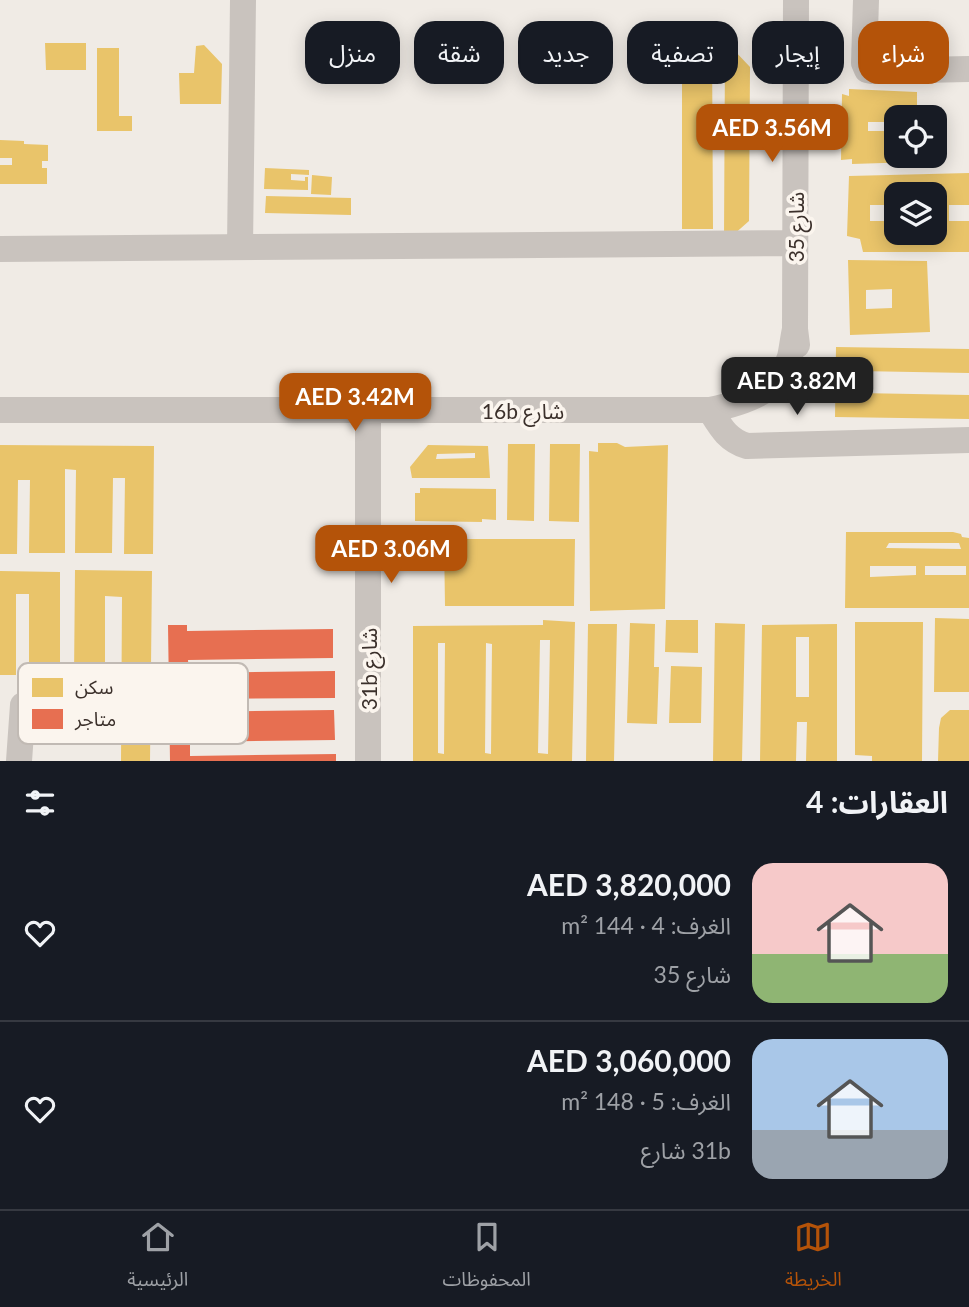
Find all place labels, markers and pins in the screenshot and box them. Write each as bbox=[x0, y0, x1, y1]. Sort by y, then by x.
pin: AED 3.56M bbox=[692, 104, 852, 164]
pin: AED 3.82M bbox=[717, 358, 877, 417]
pin: AED 3.42M bbox=[275, 374, 435, 433]
pin: AED 3.06M bbox=[311, 526, 471, 585]

